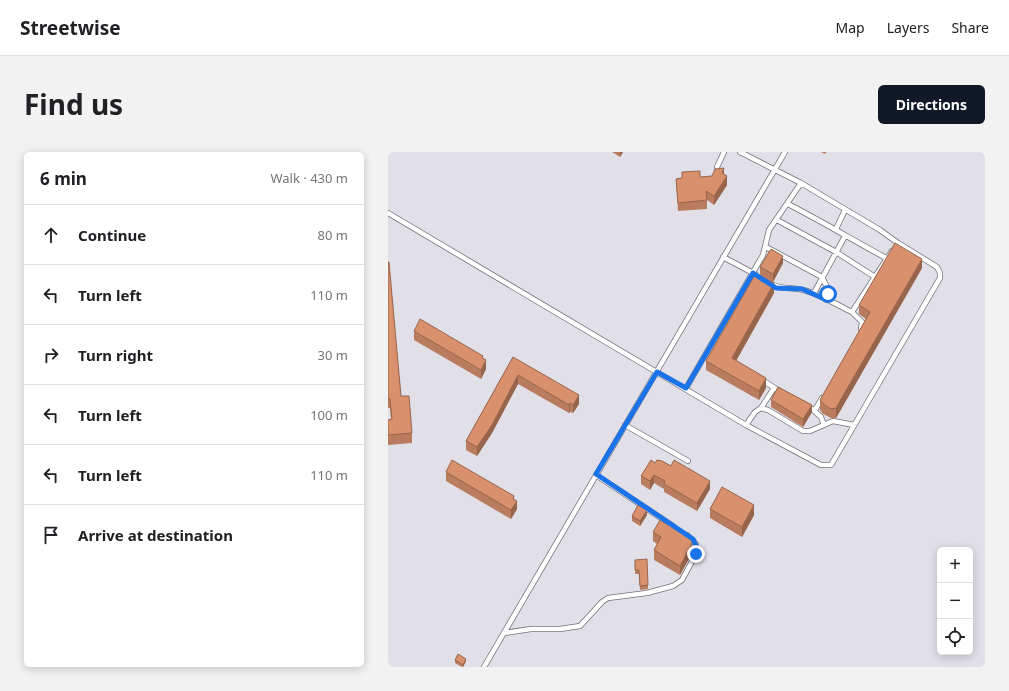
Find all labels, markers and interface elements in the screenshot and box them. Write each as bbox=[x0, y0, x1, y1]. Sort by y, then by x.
text: Streetwise bbox=[20, 15, 121, 41]
text: Map bbox=[836, 18, 865, 37]
text: Layers bbox=[887, 18, 929, 37]
text: Share bbox=[951, 18, 989, 37]
text: Find us bbox=[24, 85, 123, 123]
button: Directions bbox=[878, 85, 985, 124]
text: 6 min bbox=[40, 167, 87, 190]
text: Walk · 430 m bbox=[270, 169, 348, 187]
icon: ahead bbox=[40, 224, 62, 246]
text: Continue bbox=[78, 225, 146, 245]
text: 80 m bbox=[318, 226, 348, 244]
icon: left bbox=[40, 284, 62, 306]
text: Turn left bbox=[78, 285, 142, 305]
route start bbox=[819, 285, 837, 303]
text: 110 m bbox=[310, 286, 348, 304]
icon: right bbox=[40, 344, 62, 366]
text: Turn right bbox=[78, 345, 153, 365]
text: 30 m bbox=[318, 346, 348, 364]
icon: left bbox=[40, 404, 62, 426]
text: Turn left bbox=[78, 405, 142, 425]
text: 100 m bbox=[310, 406, 348, 424]
icon: left bbox=[40, 464, 62, 486]
text: Turn left bbox=[78, 465, 142, 485]
text: 110 m bbox=[310, 466, 348, 484]
icon: arrive bbox=[40, 524, 62, 546]
text: Arrive at destination bbox=[78, 525, 233, 545]
route end bbox=[687, 545, 705, 563]
map controls bbox=[937, 547, 973, 655]
button: + bbox=[937, 547, 973, 583]
button: − bbox=[937, 583, 973, 619]
button: locate bbox=[937, 619, 973, 655]

